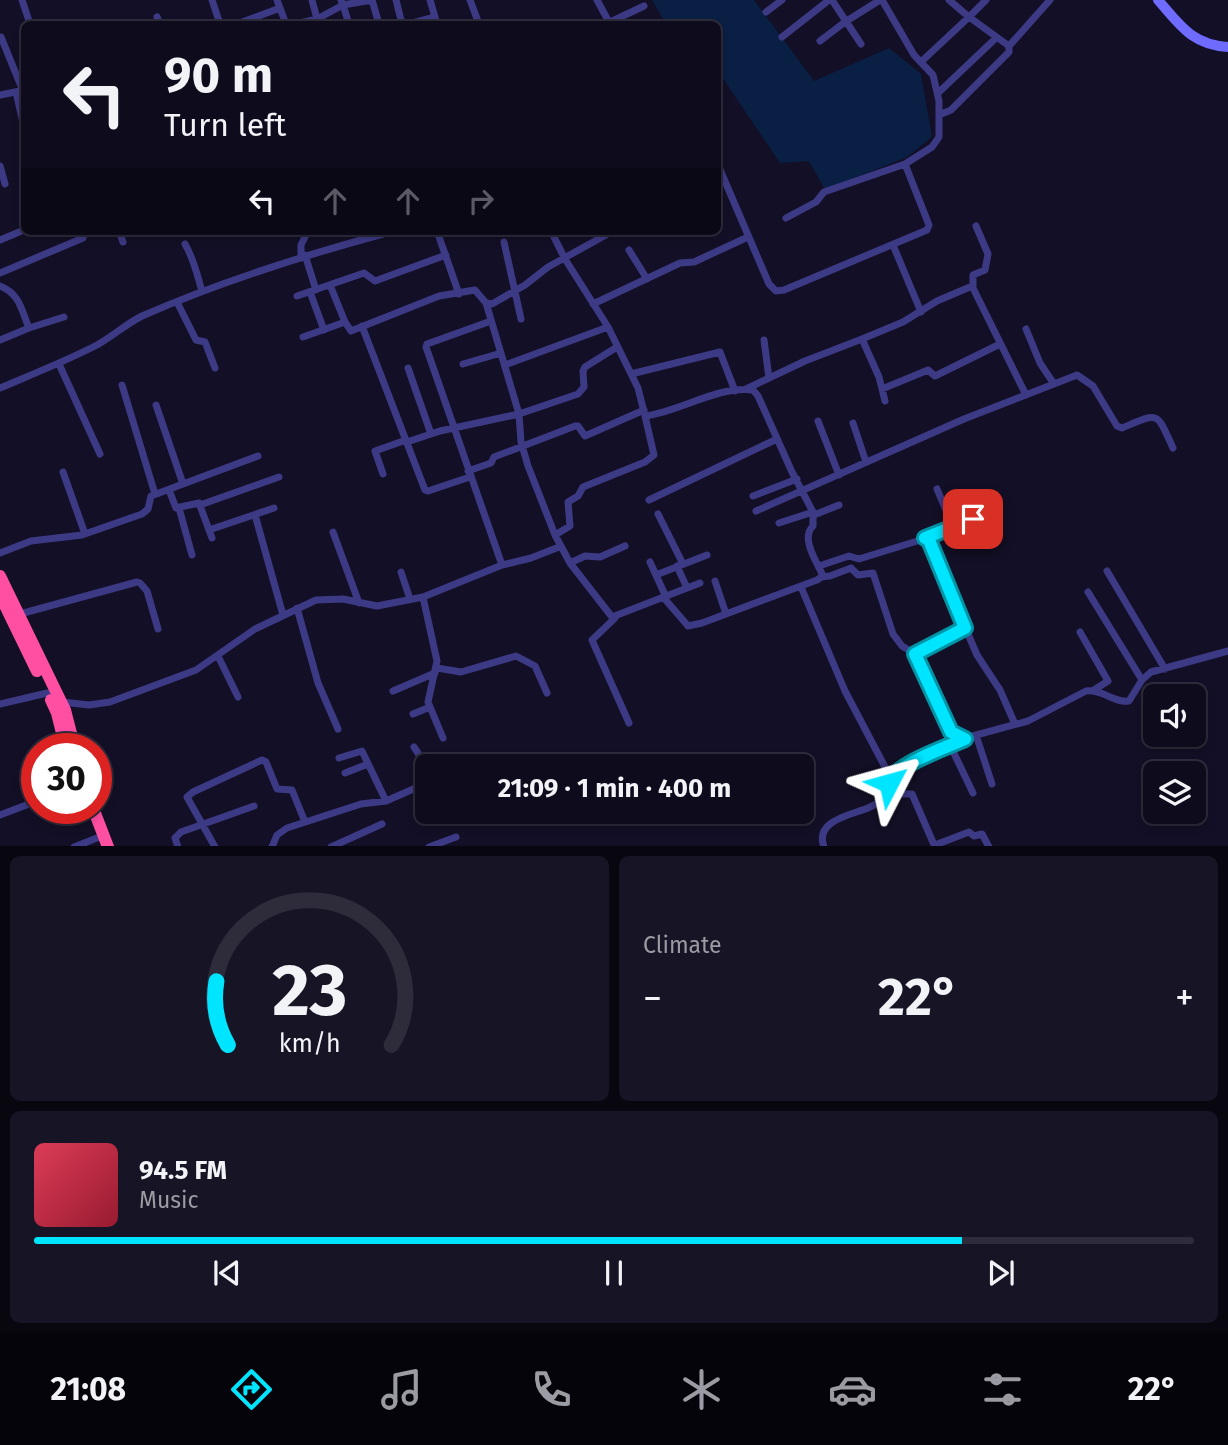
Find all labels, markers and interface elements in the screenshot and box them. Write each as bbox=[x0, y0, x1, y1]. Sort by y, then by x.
text: 90 m bbox=[164, 46, 273, 105]
icon: left bbox=[49, 49, 140, 140]
text: Turn left bbox=[164, 106, 286, 144]
icon: left bbox=[243, 182, 281, 220]
icon: ahead bbox=[316, 182, 354, 220]
icon: ahead bbox=[389, 182, 427, 220]
icon: right bbox=[462, 182, 500, 220]
pin bbox=[943, 489, 1003, 549]
icon: arrive bbox=[954, 500, 992, 538]
map controls bbox=[1143, 684, 1206, 824]
button: sound bbox=[1143, 684, 1206, 747]
speed limit sign: 30 bbox=[21, 733, 112, 824]
position arrow bbox=[852, 746, 926, 820]
button: layers bbox=[1143, 761, 1206, 824]
text: 21:09 · 1 min · 400 m bbox=[498, 773, 731, 804]
text: Climate bbox=[643, 931, 722, 959]
text: 23 bbox=[272, 947, 347, 1034]
text: 22° bbox=[878, 966, 959, 1029]
text: − bbox=[643, 975, 662, 1021]
text: + bbox=[1175, 975, 1194, 1021]
text: km/h bbox=[279, 1028, 340, 1058]
text: 94.5 FM bbox=[139, 1155, 227, 1186]
text: Music bbox=[139, 1186, 199, 1214]
icon: previous bbox=[208, 1254, 246, 1292]
icon: pause bbox=[595, 1254, 633, 1292]
icon: next bbox=[982, 1254, 1020, 1292]
icon: directions bbox=[227, 1365, 276, 1414]
icon: music bbox=[377, 1365, 426, 1414]
icon: phone bbox=[527, 1365, 576, 1414]
icon: climate bbox=[677, 1365, 726, 1414]
icon: car bbox=[828, 1365, 877, 1414]
icon: filters bbox=[978, 1365, 1027, 1414]
text: 21:08 bbox=[51, 1370, 126, 1408]
text: 22° bbox=[1128, 1370, 1177, 1408]

